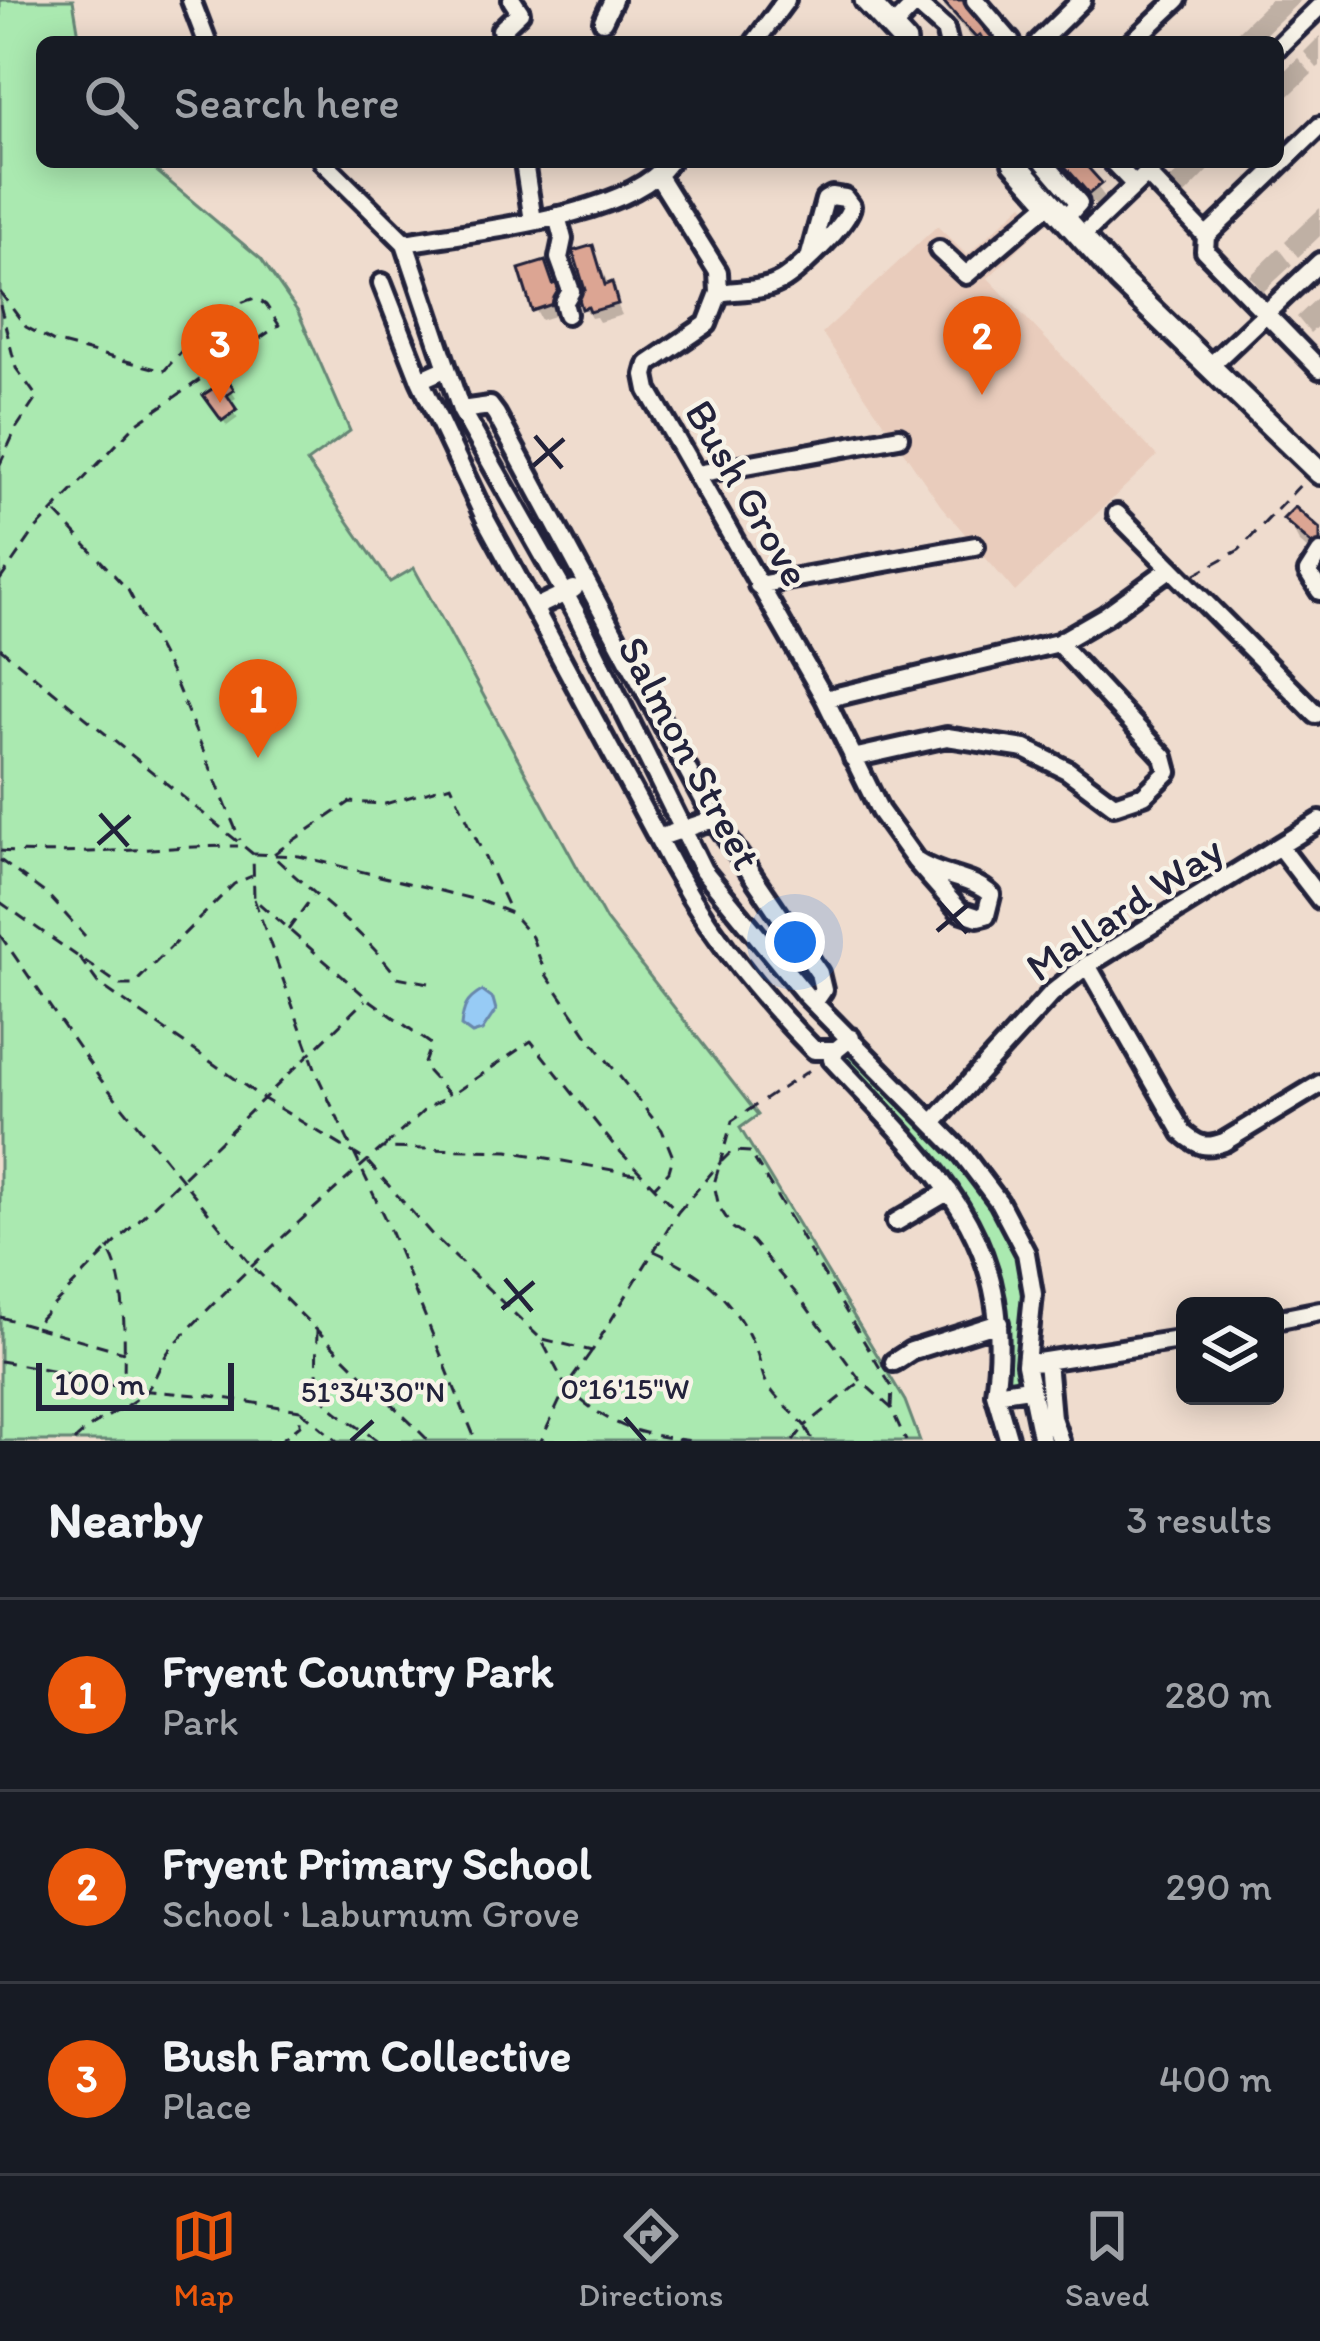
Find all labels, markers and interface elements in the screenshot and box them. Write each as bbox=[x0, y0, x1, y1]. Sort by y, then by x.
search box bbox=[36, 36, 1284, 168]
icon: search bbox=[78, 69, 144, 135]
text: Search here bbox=[174, 75, 400, 129]
pin: 2 bbox=[943, 296, 1021, 395]
pin: 3 bbox=[181, 304, 259, 403]
street label: Bush Grove bbox=[674, 391, 822, 595]
street label: Salmon Street bbox=[607, 628, 773, 878]
pin: 1 bbox=[219, 659, 297, 758]
street label: Mallard Way bbox=[1016, 823, 1232, 992]
your location bbox=[765, 912, 825, 972]
map controls bbox=[1176, 1297, 1284, 1405]
button: layers bbox=[1176, 1297, 1284, 1405]
scale bar bbox=[36, 1357, 234, 1410]
text: 100 m bbox=[54, 1364, 145, 1403]
text: 0°16'15"W bbox=[561, 1370, 689, 1407]
text: 51°34'30"N bbox=[301, 1373, 445, 1410]
text: Nearby bbox=[48, 1489, 203, 1550]
text: 3 results bbox=[1126, 1496, 1272, 1543]
text: Fryent Country Park bbox=[162, 1644, 553, 1698]
text: 1 bbox=[78, 1671, 96, 1718]
text: 280 m bbox=[1165, 1671, 1272, 1718]
text: Park bbox=[162, 1698, 239, 1745]
text: Fryent Primary School bbox=[162, 1836, 591, 1890]
text: 2 bbox=[77, 1863, 97, 1910]
text: 290 m bbox=[1165, 1863, 1272, 1910]
text: School · Laburnum Grove bbox=[162, 1890, 580, 1937]
text: Bush Farm Collective bbox=[162, 2028, 571, 2082]
text: 3 bbox=[76, 2055, 98, 2102]
text: 400 m bbox=[1159, 2055, 1272, 2102]
text: Place bbox=[162, 2082, 252, 2129]
tab: Map bbox=[171, 2203, 237, 2314]
tab: Directions bbox=[578, 2203, 723, 2314]
tab: Saved bbox=[1065, 2203, 1149, 2314]

